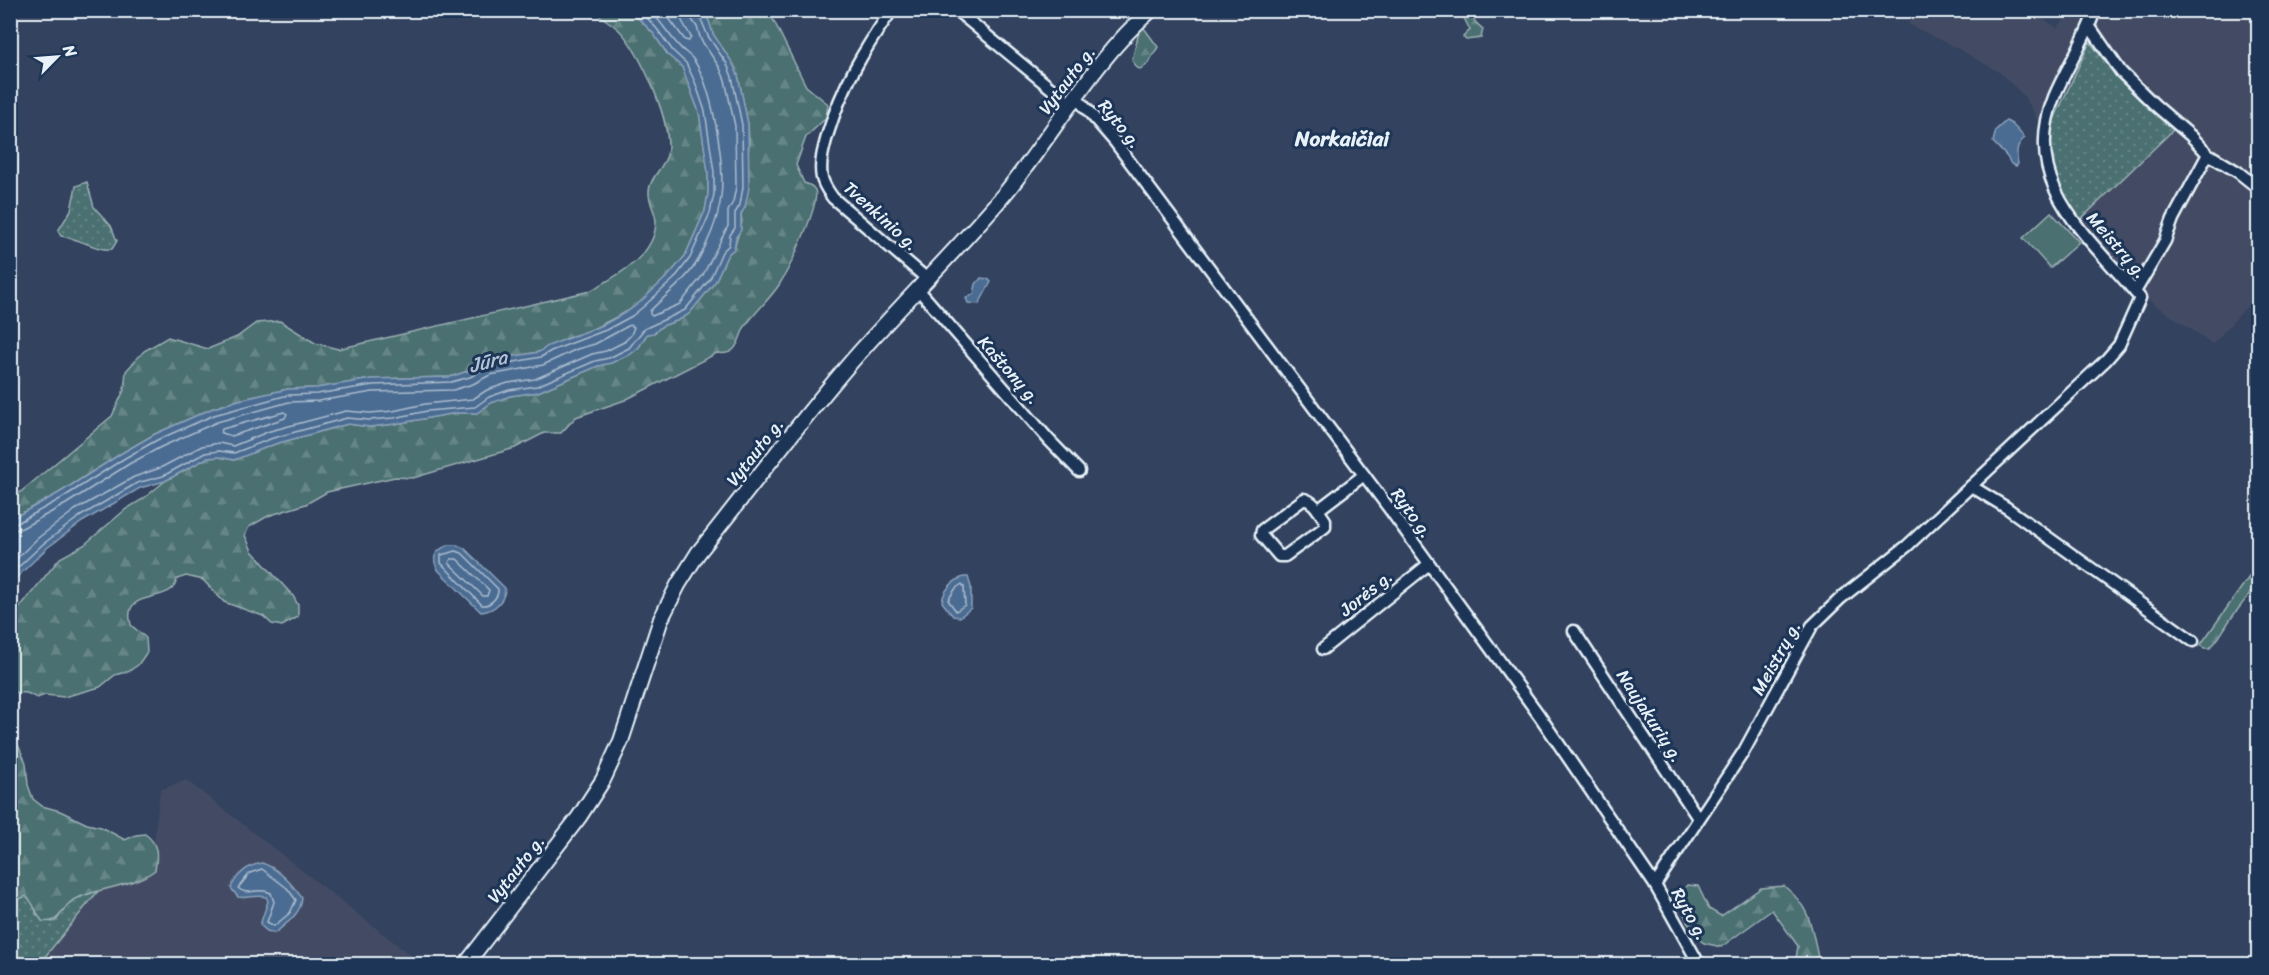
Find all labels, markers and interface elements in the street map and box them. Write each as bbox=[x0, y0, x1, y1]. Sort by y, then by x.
north arrow bbox=[27, 27, 87, 87]
street label: Vytauto g. bbox=[1030, 38, 1104, 122]
text: N bbox=[54, 39, 86, 63]
street label: Ryto g. bbox=[1090, 92, 1150, 156]
district label: Norkaičiai bbox=[1294, 120, 1390, 158]
street label: Tvenkinio g. bbox=[836, 173, 926, 259]
street label: Meistrų g. bbox=[2078, 204, 2156, 286]
street label: Kaštonų g. bbox=[969, 328, 1049, 412]
water label: Jūra bbox=[465, 339, 513, 383]
street label: Vytauto g. bbox=[718, 410, 792, 494]
street label: Ryto g. bbox=[1382, 481, 1442, 545]
street label: Jorės g. bbox=[1331, 561, 1400, 625]
street label: Meistrų g. bbox=[1742, 615, 1810, 701]
street label: Naujakurių g. bbox=[1608, 663, 1692, 769]
street label: Vytauto g. bbox=[479, 827, 553, 911]
street label: Ryto g. bbox=[1662, 882, 1718, 946]

